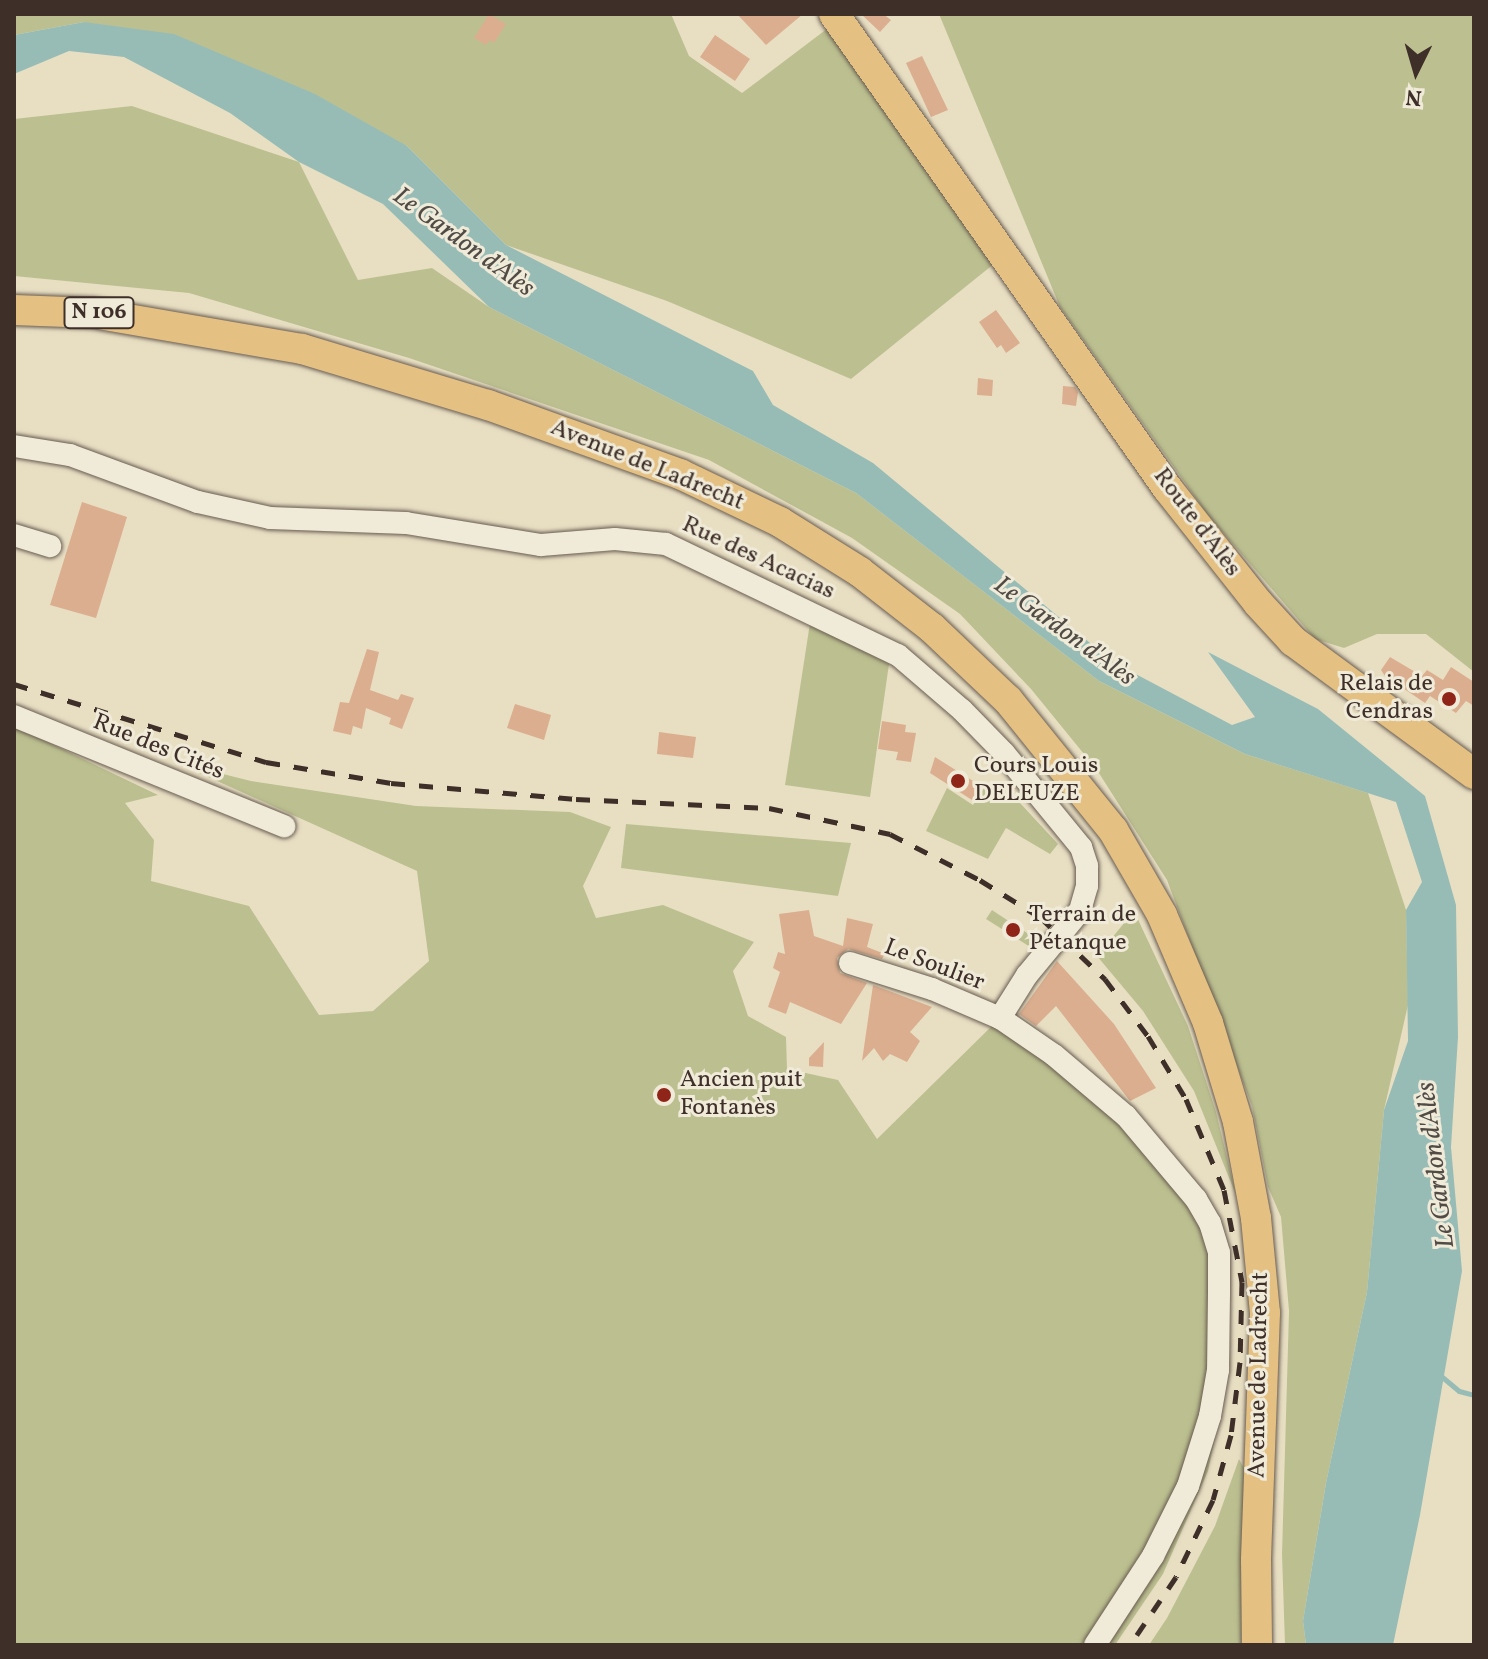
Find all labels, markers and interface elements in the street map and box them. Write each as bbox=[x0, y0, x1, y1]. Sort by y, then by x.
north arrow bbox=[1376, 32, 1456, 112]
text: N bbox=[1405, 80, 1423, 113]
water label: Le Gardon d'Alès bbox=[386, 181, 540, 305]
road number: N 106 bbox=[63, 295, 135, 331]
street label: Avenue de Ladrecht bbox=[546, 414, 748, 518]
street label: Route d'Alès bbox=[1146, 463, 1246, 583]
street label: Rue des Acacias bbox=[677, 511, 839, 607]
water label: Le Gardon d'Alès bbox=[987, 570, 1141, 694]
place label: Relais de Cendras bbox=[1339, 671, 1433, 727]
marker: Relais de Cendras bbox=[1440, 690, 1458, 708]
street label: Rue des Cités bbox=[88, 709, 228, 787]
place label: Cours Louis DELEUZE bbox=[974, 753, 1098, 809]
marker: Cours Louis DELEUZE bbox=[949, 772, 967, 790]
place label: Terrain de Pétanque bbox=[1029, 902, 1136, 958]
marker: Terrain de Pétanque bbox=[1004, 921, 1022, 939]
street label: Le Soulier bbox=[880, 934, 988, 998]
place label: Ancien puit Fontanès bbox=[680, 1067, 803, 1123]
water label: Le Gardon d'Alès bbox=[1411, 1080, 1463, 1250]
marker: Ancien puit Fontanès bbox=[655, 1086, 673, 1104]
street label: Avenue de Ladrecht bbox=[1244, 1272, 1276, 1478]

